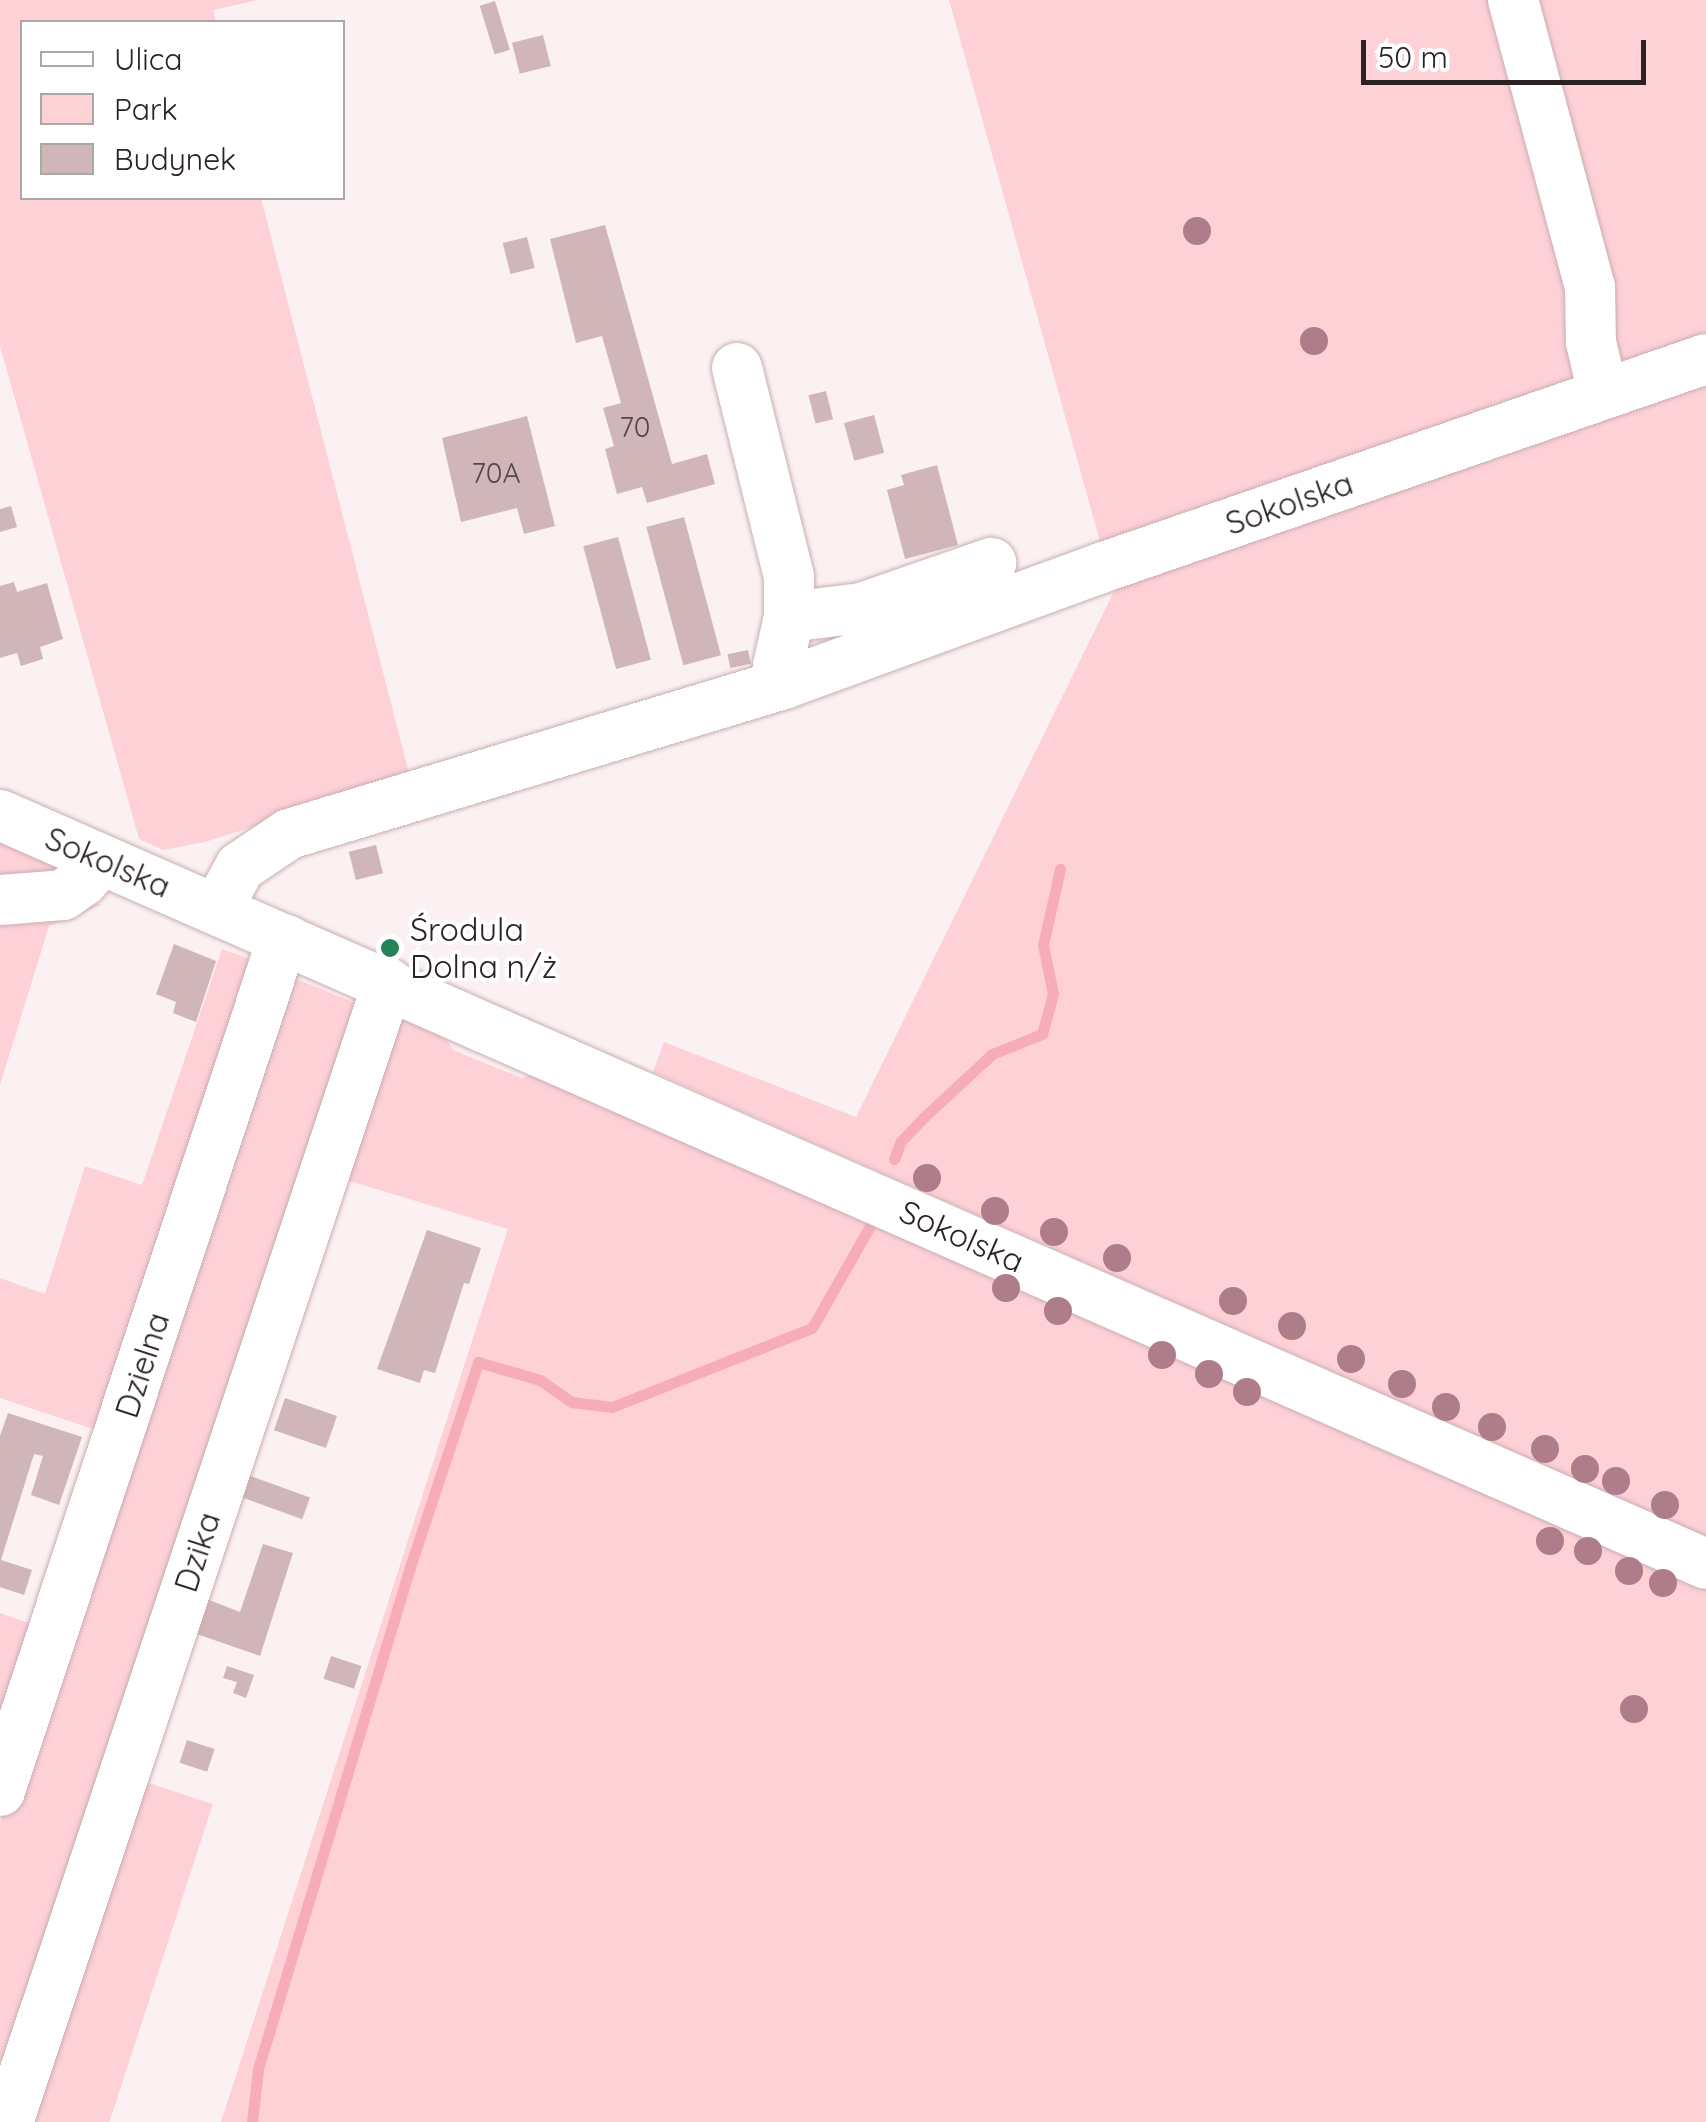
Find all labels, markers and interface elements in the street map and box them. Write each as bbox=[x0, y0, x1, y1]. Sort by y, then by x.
legend bbox=[20, 20, 345, 200]
scale bar bbox=[1366, 20, 1651, 82]
text: 50 m bbox=[1378, 38, 1448, 76]
text: Ulica bbox=[114, 40, 182, 78]
text: Park bbox=[114, 90, 178, 128]
text: Budynek bbox=[114, 140, 236, 178]
house number: 70 bbox=[619, 410, 651, 444]
house number: 70A bbox=[472, 456, 520, 490]
street label: Sokolska bbox=[1220, 463, 1358, 543]
street label: Sokolska bbox=[40, 819, 176, 905]
place label: Środula Dolna n/ż bbox=[410, 911, 557, 986]
marker: Środula Dolna n/ż bbox=[379, 937, 401, 959]
street label: Sokolska bbox=[894, 1192, 1030, 1280]
street label: Dzielna bbox=[107, 1307, 177, 1423]
street label: Dzika bbox=[166, 1507, 228, 1597]

